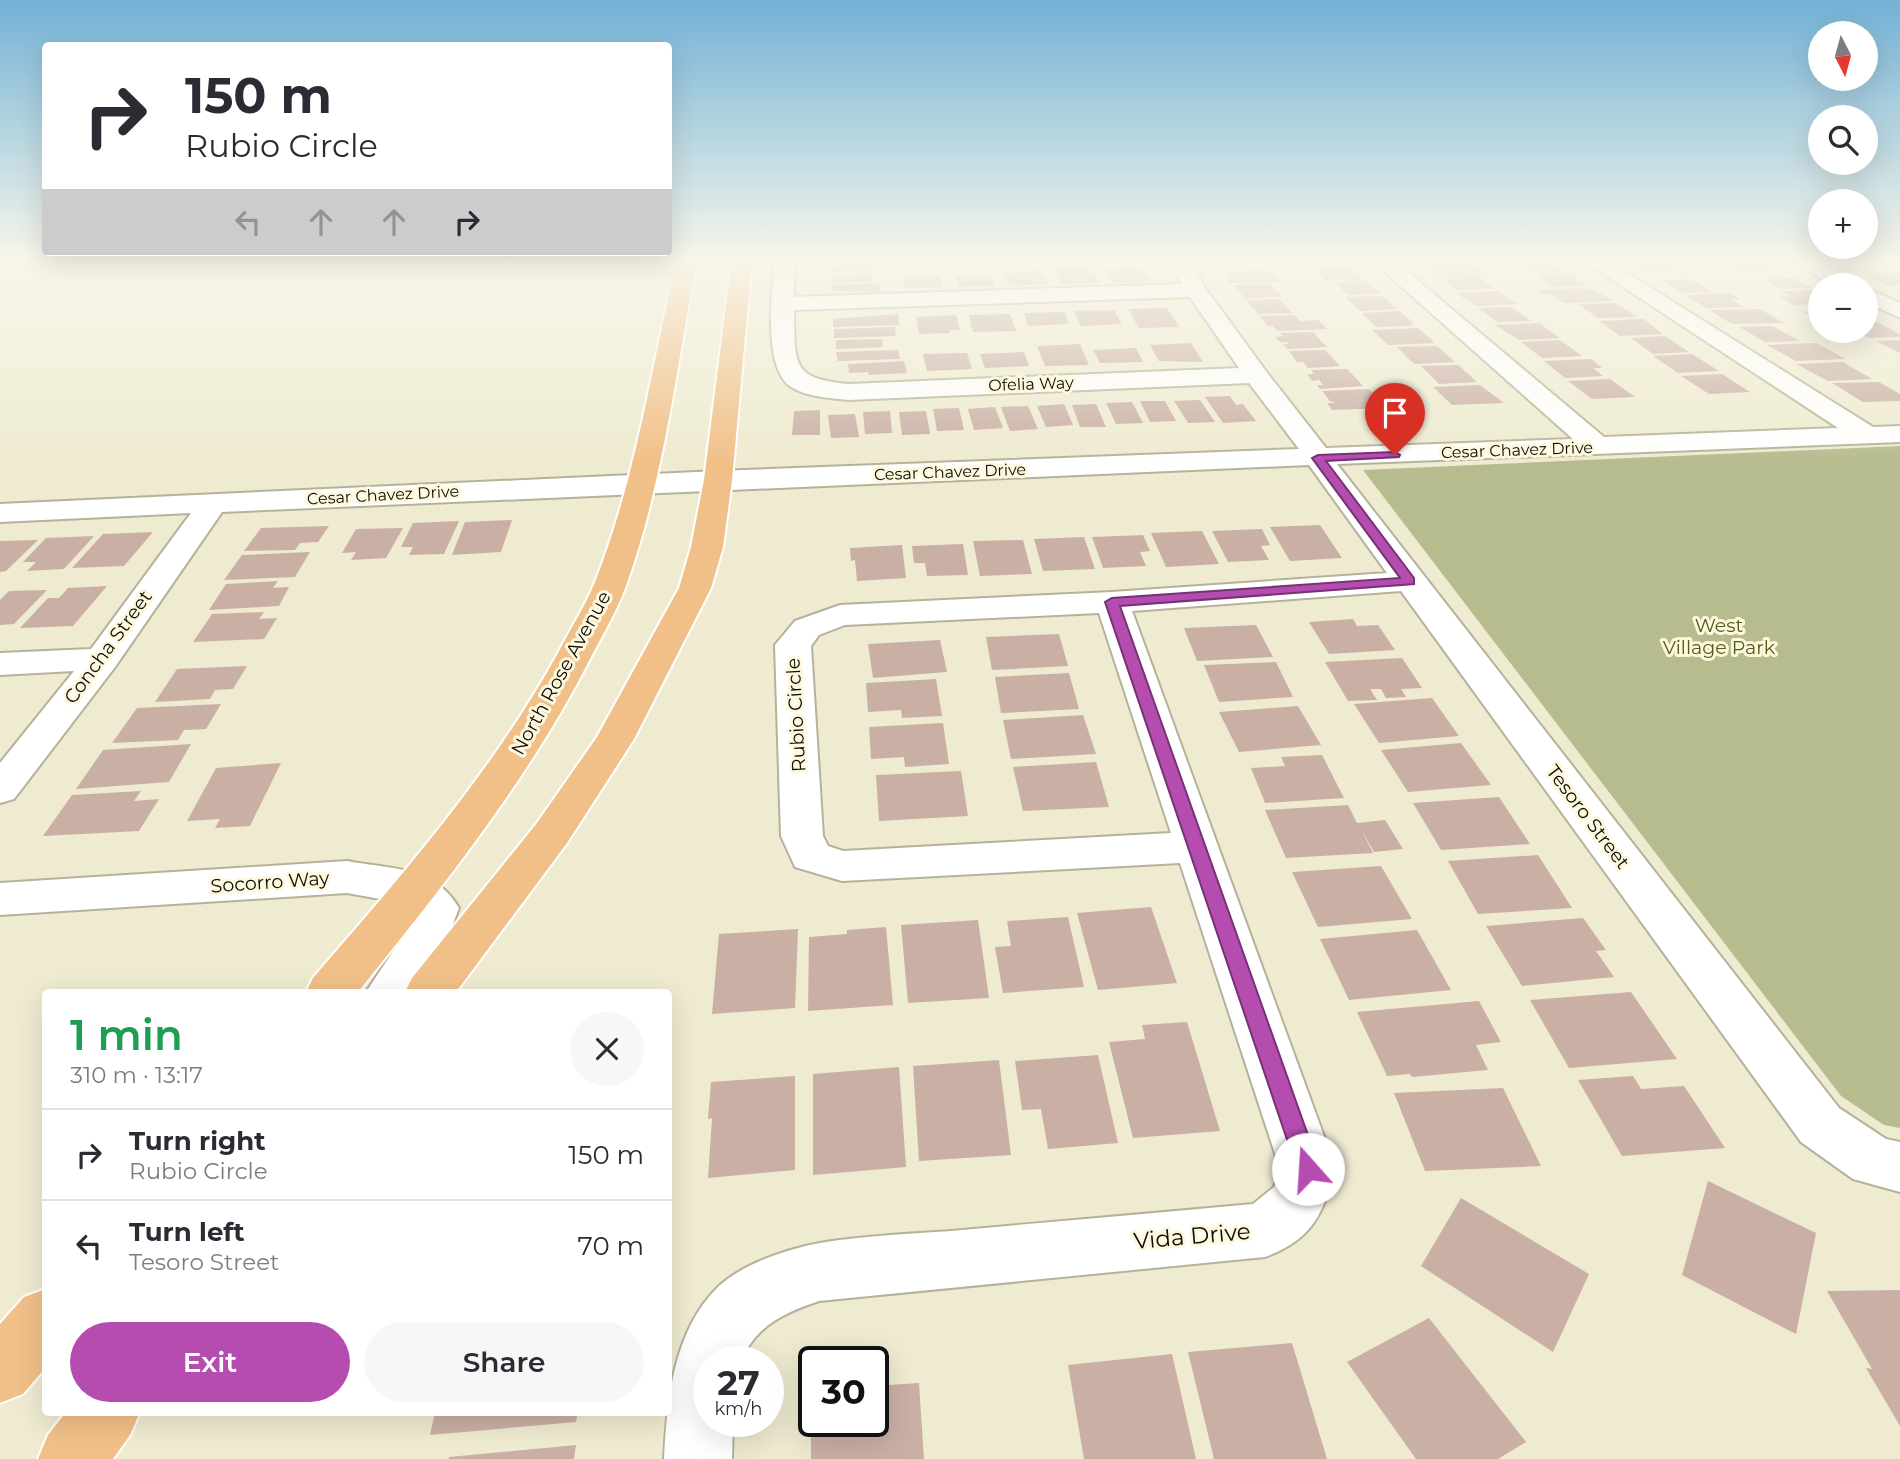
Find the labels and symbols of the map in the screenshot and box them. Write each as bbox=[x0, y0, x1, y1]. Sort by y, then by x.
north arrow bbox=[1808, 21, 1878, 91]
street label: Ofelia Way bbox=[988, 373, 1074, 395]
pin bbox=[1365, 383, 1425, 455]
street label: Cesar Chavez Drive bbox=[1441, 438, 1593, 462]
street label: Cesar Chavez Drive bbox=[874, 460, 1026, 484]
street label: Cesar Chavez Drive bbox=[306, 482, 460, 508]
street label: Concha Street bbox=[59, 585, 157, 708]
street label: North Rose Avenue bbox=[506, 587, 616, 759]
park label: West Village Park bbox=[1663, 614, 1776, 659]
street label: Rubio Circle bbox=[782, 657, 810, 773]
street label: Tesoro Street bbox=[1541, 760, 1635, 874]
street label: Socorro Way bbox=[210, 866, 331, 898]
position arrow bbox=[1271, 1132, 1345, 1206]
street label: Vida Drive bbox=[1132, 1217, 1252, 1255]
speed limit sign: 30 bbox=[798, 1346, 889, 1437]

